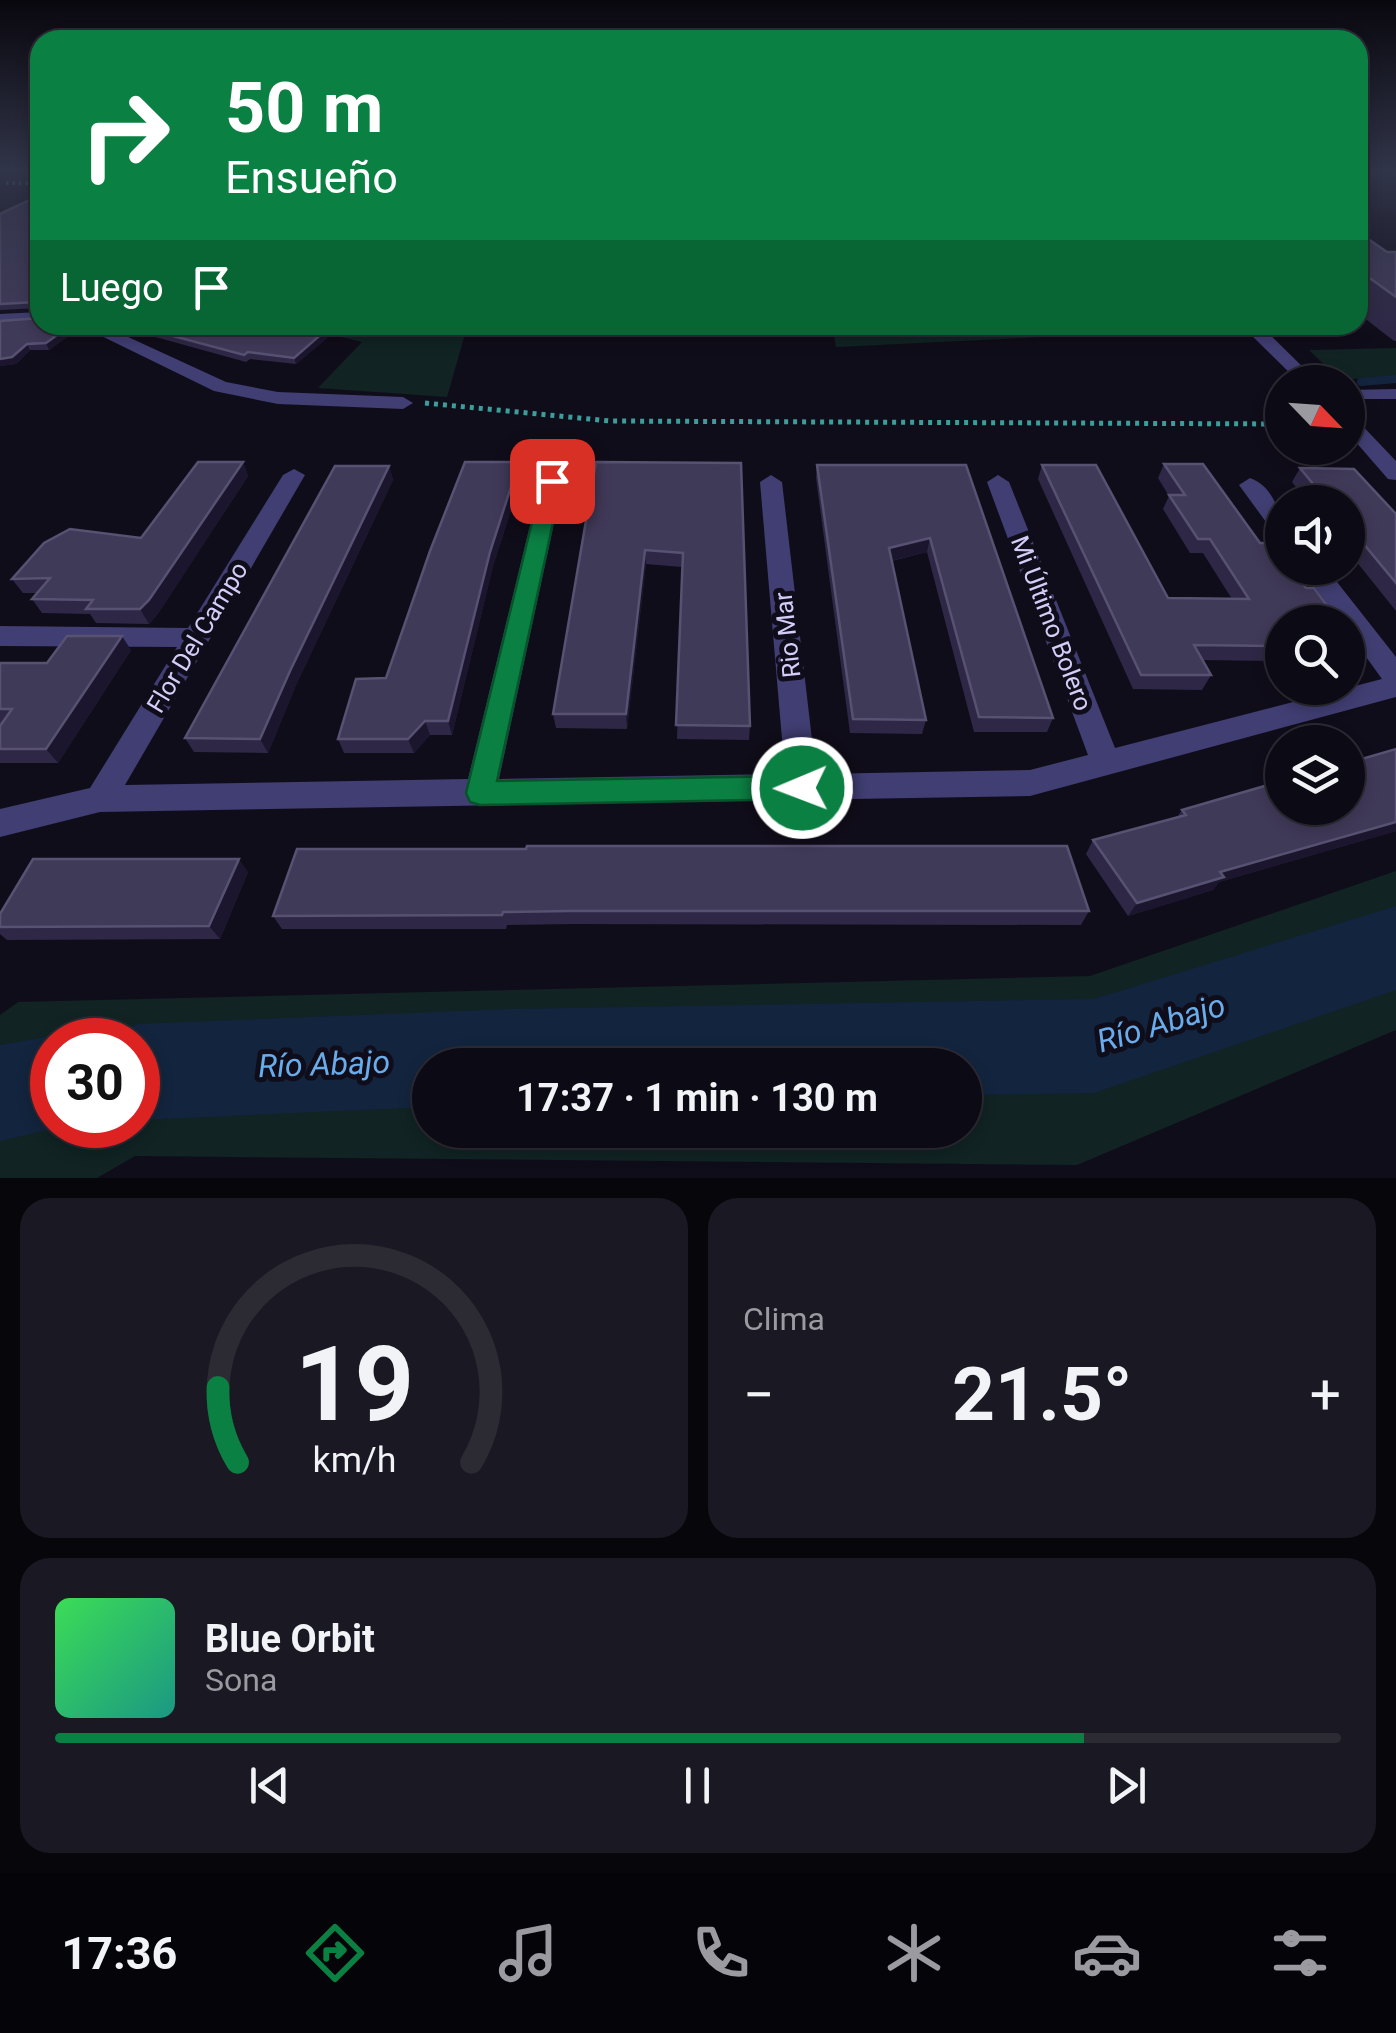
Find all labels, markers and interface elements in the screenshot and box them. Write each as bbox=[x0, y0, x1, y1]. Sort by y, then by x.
text: 50 m bbox=[225, 67, 383, 149]
icon: right bbox=[60, 70, 190, 200]
text: Ensueño bbox=[225, 151, 398, 204]
icon: arrive bbox=[184, 260, 239, 315]
text: Luego bbox=[60, 266, 164, 310]
north arrow bbox=[1265, 365, 1365, 465]
map controls bbox=[1265, 365, 1365, 825]
pin bbox=[510, 439, 595, 524]
icon: arrive bbox=[525, 454, 580, 509]
button: sound bbox=[1265, 485, 1365, 585]
street label: Mi Último Bolero bbox=[1005, 531, 1099, 715]
street label: Flor Del Campo bbox=[141, 557, 254, 718]
street label: Rio Mar bbox=[769, 590, 806, 679]
button: search bbox=[1265, 605, 1365, 705]
button: layers bbox=[1265, 725, 1365, 825]
position arrow bbox=[750, 736, 854, 840]
water label: Río Abajo bbox=[1092, 986, 1230, 1060]
speed limit sign: 30 bbox=[30, 1018, 160, 1148]
water label: Río Abajo bbox=[257, 1043, 391, 1085]
text: 17:37 · 1 min · 130 m bbox=[516, 1076, 878, 1120]
text: Clima bbox=[743, 1300, 825, 1338]
text: 19 bbox=[294, 1324, 414, 1445]
text: 21.5° bbox=[952, 1350, 1132, 1438]
text: − bbox=[743, 1363, 774, 1427]
text: + bbox=[1310, 1363, 1341, 1427]
text: km/h bbox=[312, 1439, 396, 1481]
text: Blue Orbit bbox=[205, 1617, 375, 1661]
text: Sona bbox=[205, 1661, 277, 1699]
icon: previous bbox=[242, 1758, 297, 1813]
icon: pause bbox=[670, 1758, 725, 1813]
icon: next bbox=[1099, 1758, 1154, 1813]
icon: directions bbox=[300, 1918, 370, 1988]
icon: music bbox=[493, 1918, 563, 1988]
icon: phone bbox=[686, 1918, 756, 1988]
icon: climate bbox=[879, 1918, 949, 1988]
icon: car bbox=[1072, 1918, 1142, 1988]
icon: filters bbox=[1265, 1918, 1335, 1988]
text: 17:36 bbox=[61, 1927, 177, 1980]

